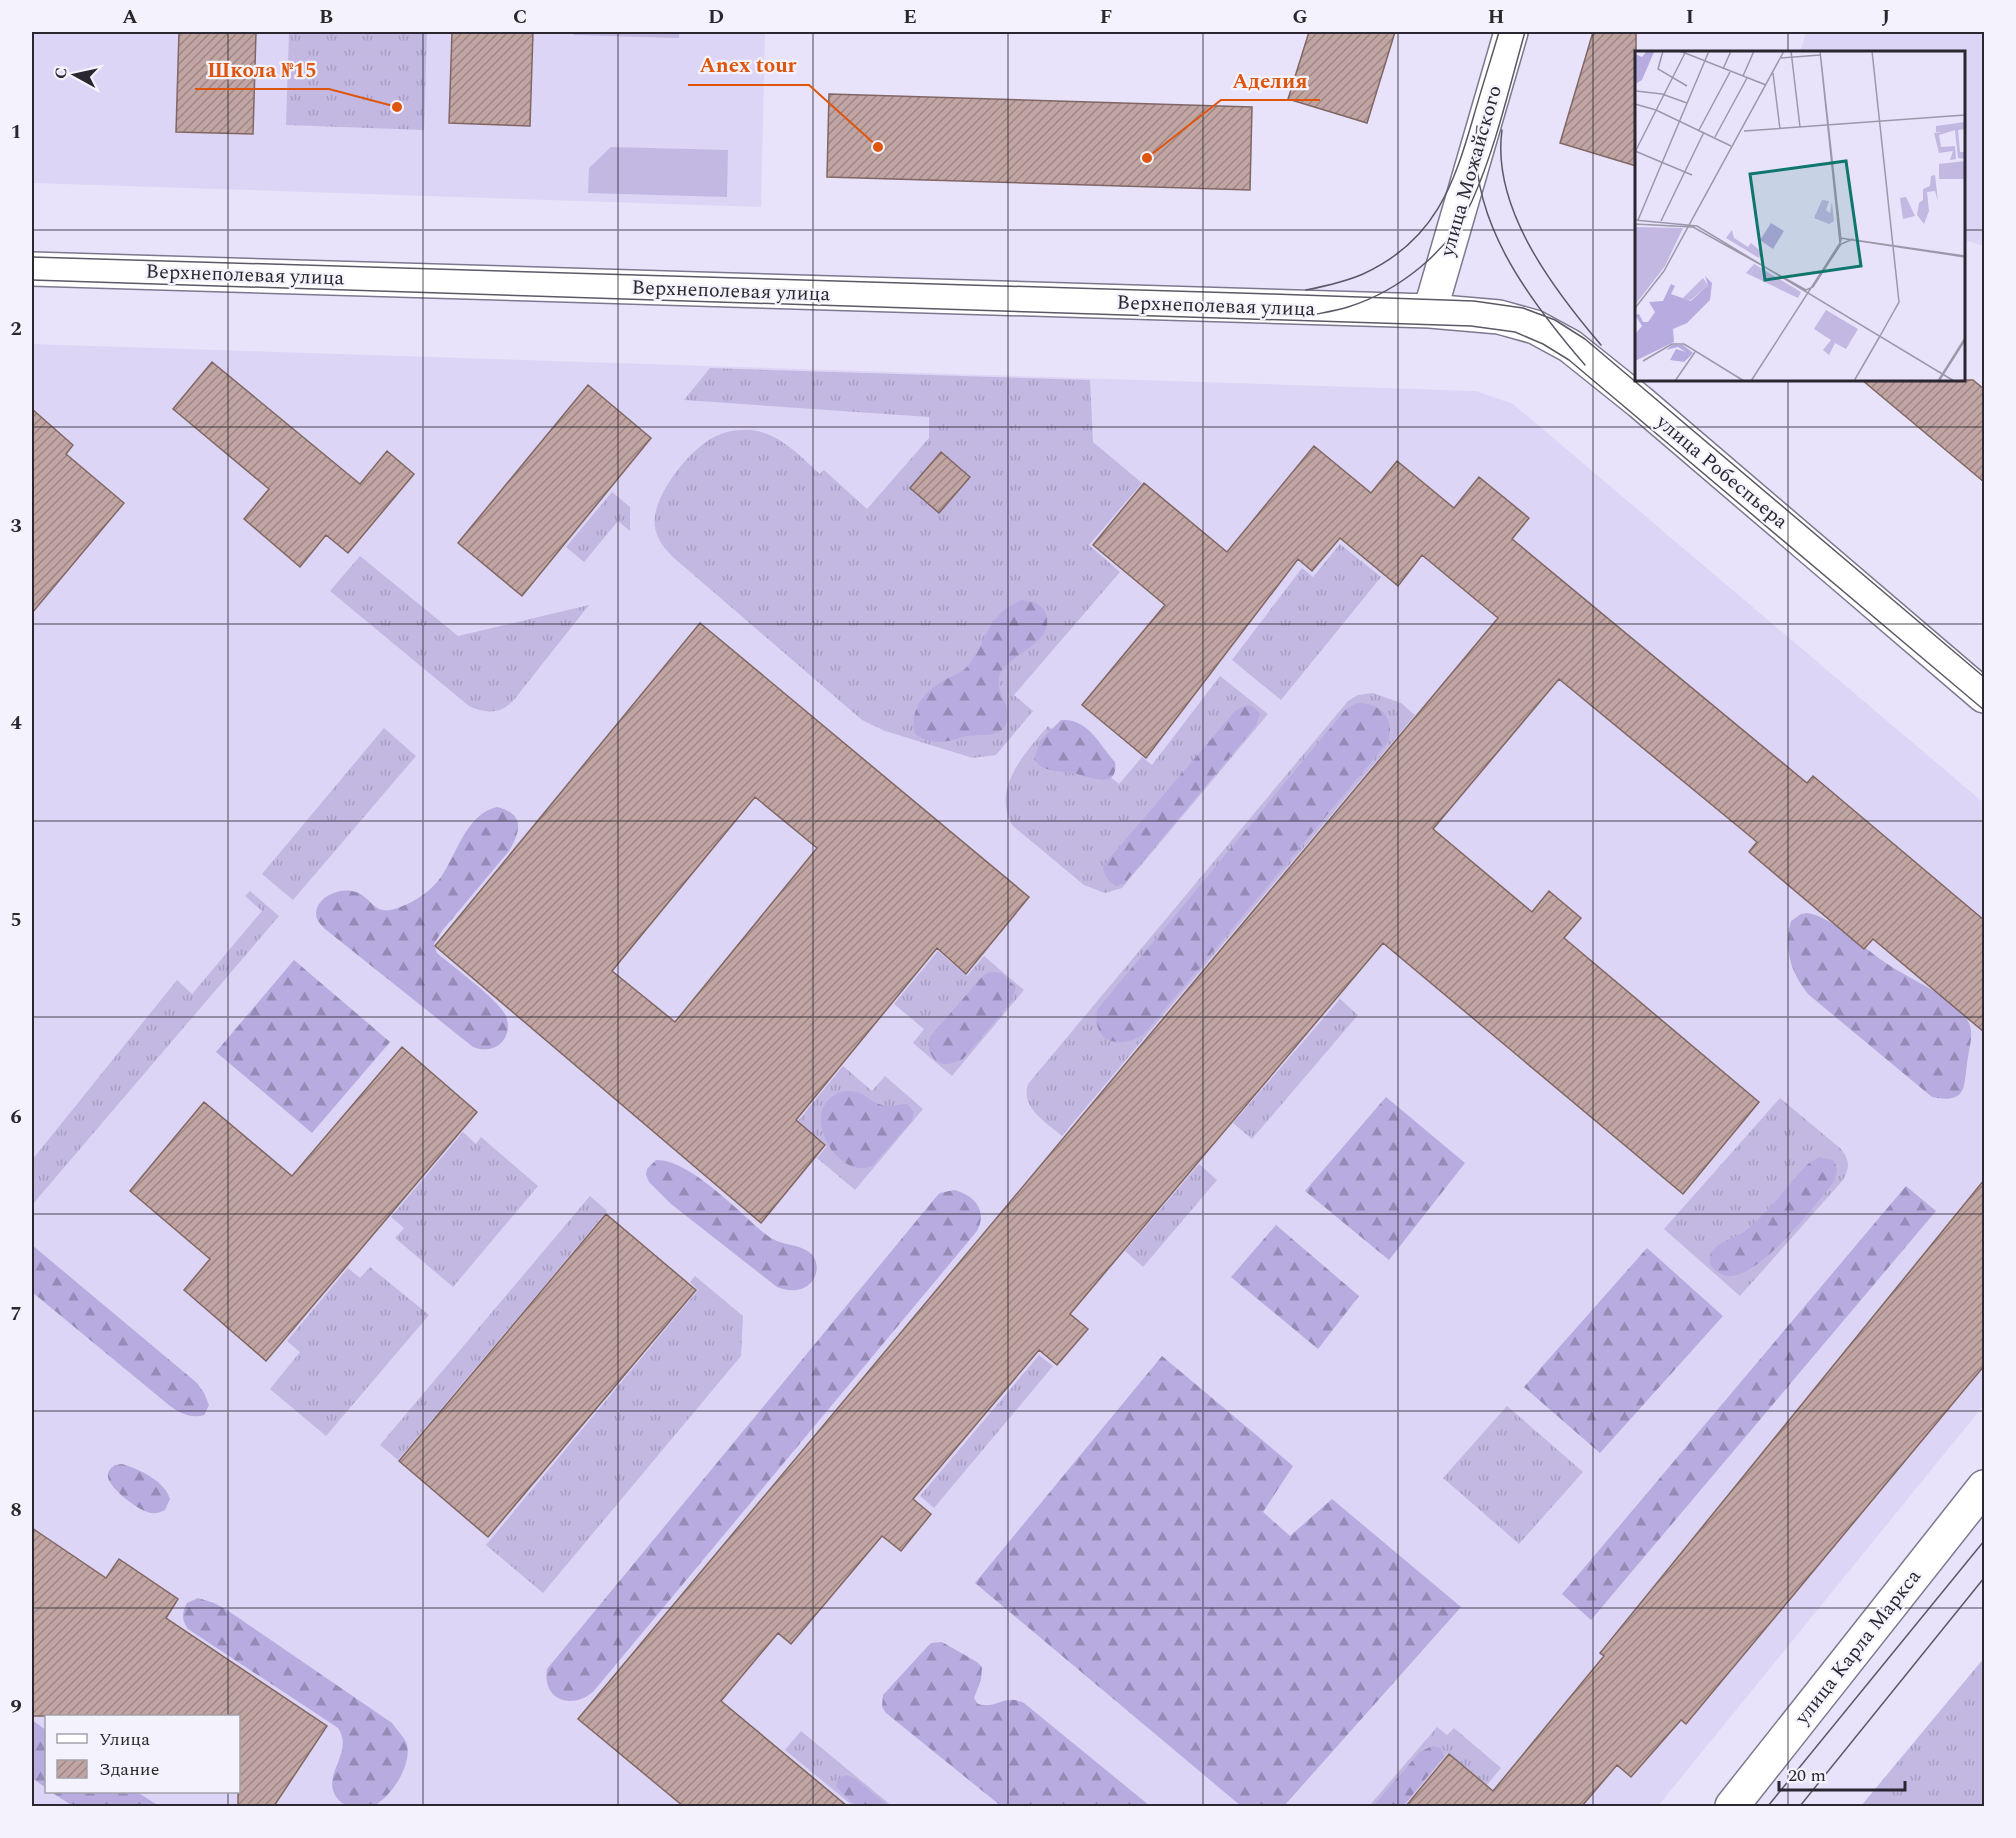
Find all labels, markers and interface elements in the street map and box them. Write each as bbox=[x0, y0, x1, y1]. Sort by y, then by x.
text: A bbox=[122, 2, 138, 32]
text: B bbox=[319, 2, 333, 32]
text: C bbox=[513, 2, 527, 32]
text: D bbox=[708, 2, 724, 32]
text: E bbox=[903, 2, 917, 32]
text: F bbox=[1100, 2, 1112, 32]
text: G bbox=[1292, 2, 1308, 32]
text: H bbox=[1488, 2, 1504, 32]
text: I bbox=[1686, 2, 1694, 32]
text: J bbox=[1882, 2, 1890, 32]
north arrow bbox=[45, 45, 105, 105]
callout: Anex tour bbox=[688, 46, 809, 85]
callout: Школа №15 bbox=[195, 50, 329, 89]
text: Anex tour bbox=[700, 50, 797, 82]
inset map bbox=[1635, 51, 1965, 381]
text: Школа №15 bbox=[207, 55, 317, 87]
callout: Аделия bbox=[1221, 61, 1320, 100]
text: С bbox=[48, 66, 74, 80]
text: Аделия bbox=[1232, 66, 1308, 98]
street label: улица Можайского bbox=[1432, 82, 1510, 261]
text: 1 bbox=[10, 117, 22, 147]
street label: Верхнеполевая улица bbox=[145, 257, 345, 293]
street label: Верхнеполевая улица bbox=[631, 273, 831, 309]
street label: Верхнеполевая улица bbox=[1116, 288, 1316, 324]
text: 2 bbox=[10, 314, 22, 344]
street label: улица Робеспьера bbox=[1649, 407, 1795, 536]
text: 3 bbox=[10, 511, 22, 541]
text: 4 bbox=[10, 708, 22, 738]
text: 5 bbox=[10, 905, 22, 935]
text: 6 bbox=[10, 1102, 22, 1132]
text: 7 bbox=[10, 1299, 22, 1329]
text: 8 bbox=[10, 1495, 22, 1525]
street label: улица Карла Маркса bbox=[1787, 1563, 1928, 1732]
text: 9 bbox=[10, 1692, 22, 1722]
legend bbox=[45, 1715, 240, 1793]
text: Улица bbox=[99, 1726, 150, 1753]
scale bar bbox=[1779, 1754, 1905, 1792]
text: Здание bbox=[99, 1756, 159, 1783]
text: 20 m bbox=[1788, 1762, 1826, 1789]

